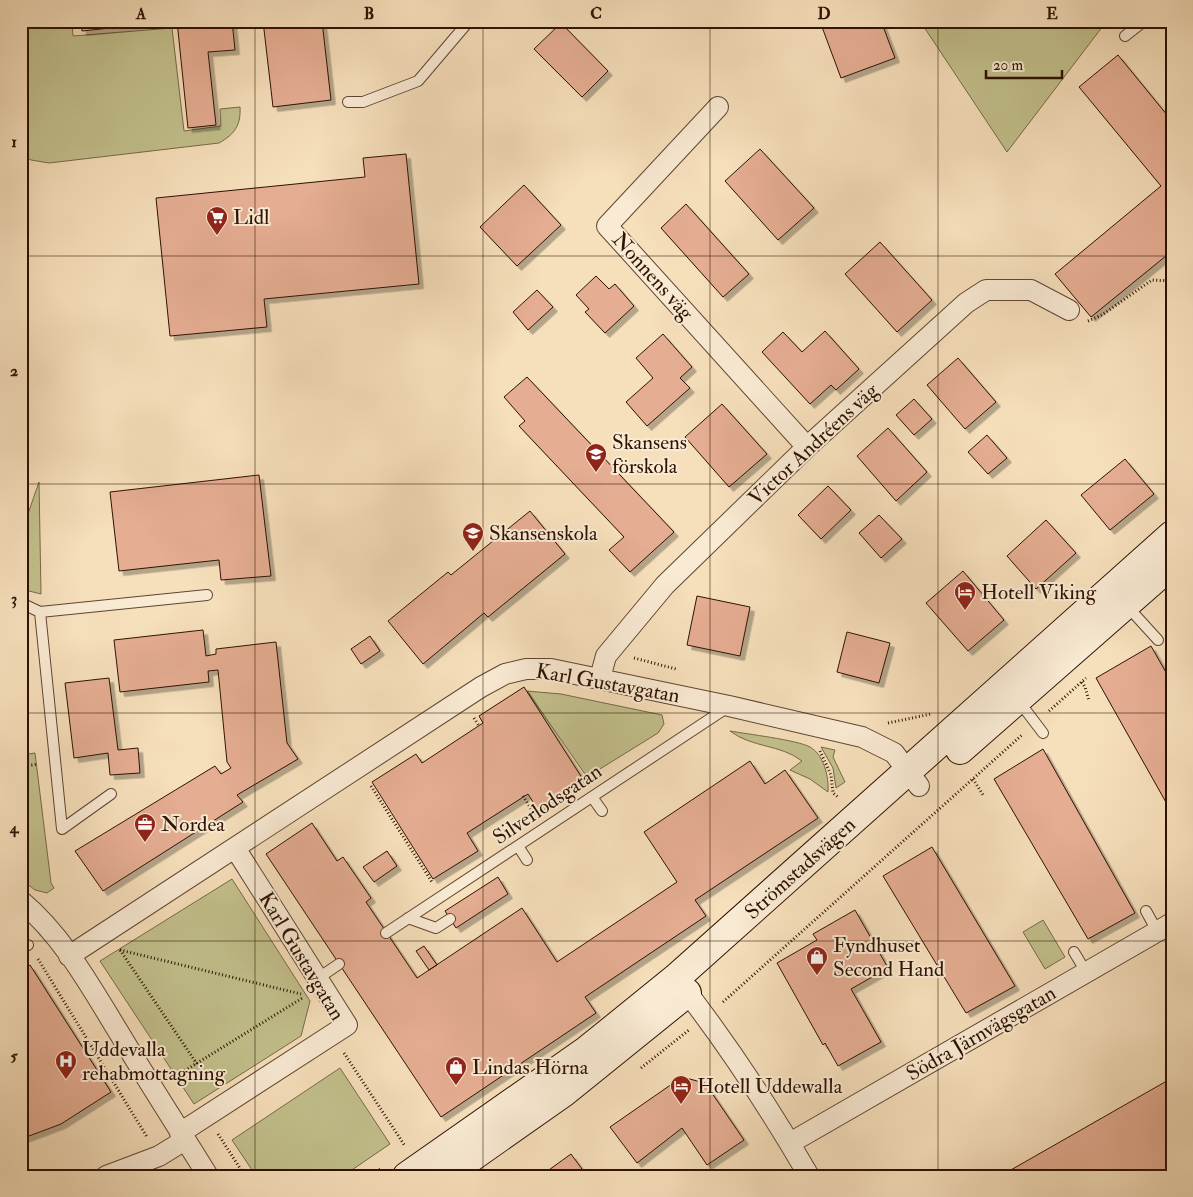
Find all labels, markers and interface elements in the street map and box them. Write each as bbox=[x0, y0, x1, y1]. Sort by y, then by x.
text: A bbox=[135, 4, 147, 24]
text: B bbox=[364, 4, 374, 24]
text: C bbox=[590, 4, 602, 24]
text: D bbox=[817, 4, 831, 24]
text: E bbox=[1046, 4, 1058, 24]
scale bar bbox=[986, 48, 1062, 80]
text: 20 m bbox=[993, 56, 1023, 75]
text: 1 bbox=[11, 132, 17, 152]
place label: Lidl bbox=[233, 204, 270, 231]
supermarket icon: Lidl bbox=[205, 205, 229, 236]
street label: Nonnens väg bbox=[606, 227, 700, 326]
text: 2 bbox=[10, 361, 18, 381]
street label: Victor Andréens väg bbox=[743, 377, 884, 512]
place label: Skansens förskola bbox=[612, 429, 687, 480]
school or university icon: Skansens förskola bbox=[584, 442, 608, 473]
place label: Skansenskola bbox=[489, 520, 598, 547]
school or university icon: Skansenskola bbox=[461, 521, 485, 552]
place label: Hotell Viking bbox=[981, 579, 1097, 606]
hotel icon: Hotell Viking bbox=[953, 580, 977, 611]
text: 3 bbox=[11, 589, 17, 609]
street label: Karl Gustavgatan bbox=[534, 658, 682, 709]
street label: Silverlodsgatan bbox=[487, 758, 607, 851]
place label: Nordea bbox=[161, 811, 225, 838]
street label: Strömstadsvägen bbox=[739, 811, 862, 925]
office icon: Nordea bbox=[133, 812, 157, 843]
text: 4 bbox=[9, 818, 20, 838]
street label: Karl Gustavgatan bbox=[252, 887, 351, 1026]
place label: Fyndhuset Second Hand bbox=[833, 932, 945, 983]
shop icon: Fyndhuset Second Hand bbox=[805, 945, 829, 976]
street label: Södra Järnvägsgatan bbox=[902, 980, 1061, 1087]
place label: Uddevalla rehabmottagning bbox=[82, 1036, 226, 1087]
text: 5 bbox=[10, 1046, 18, 1066]
hospital icon: Uddevalla rehabmottagning bbox=[54, 1049, 78, 1080]
place label: Lindas Hörna bbox=[472, 1054, 589, 1081]
shop icon: Lindas Hörna bbox=[444, 1055, 468, 1086]
place label: Hotell Uddewalla bbox=[697, 1073, 843, 1100]
hotel icon: Hotell Uddewalla bbox=[669, 1074, 693, 1105]

